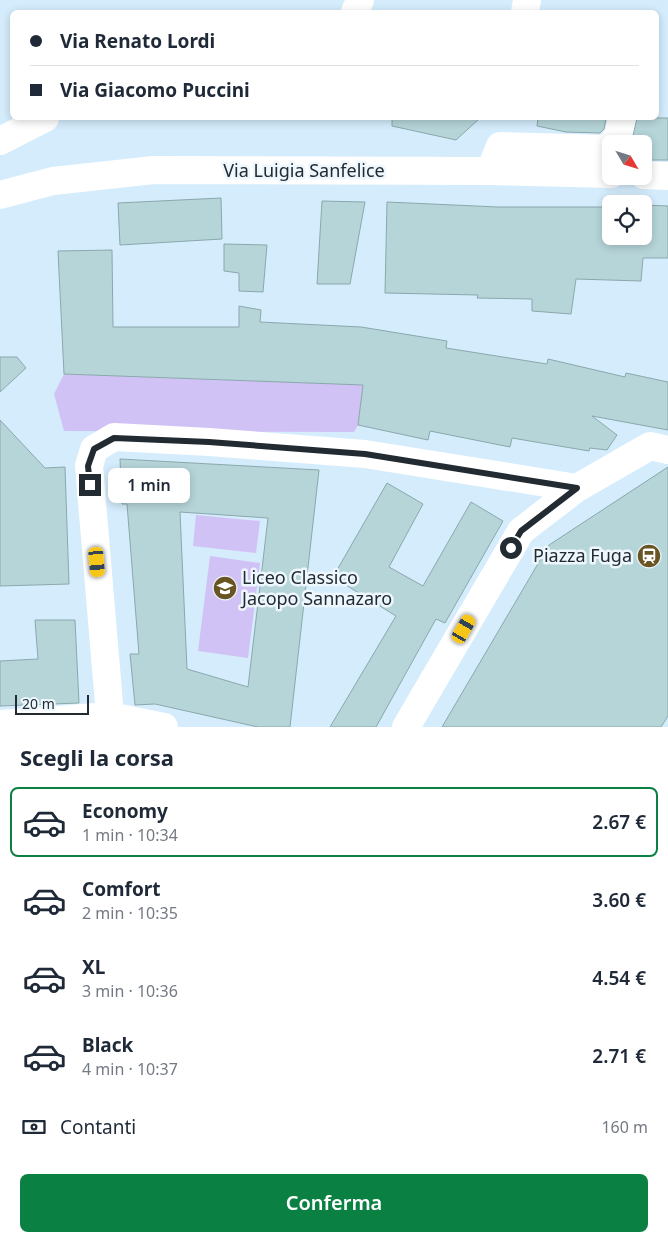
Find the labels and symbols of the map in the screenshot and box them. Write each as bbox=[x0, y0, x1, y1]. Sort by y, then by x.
north arrow bbox=[602, 135, 652, 185]
street label: Via Luigia Sanfelice bbox=[223, 158, 385, 182]
callout: 1 min bbox=[108, 468, 190, 502]
route end bbox=[79, 474, 101, 496]
route start bbox=[500, 537, 522, 559]
place label: Piazza Fuga bbox=[533, 543, 632, 567]
station icon: Piazza Fuga bbox=[636, 543, 662, 569]
car bbox=[88, 546, 105, 578]
place label: Liceo Classico Jacopo Sannazaro bbox=[240, 565, 392, 610]
school or university icon: Liceo Classico Jacopo Sannazaro bbox=[212, 575, 238, 601]
car bbox=[450, 612, 477, 646]
scale bar bbox=[15, 692, 89, 715]

